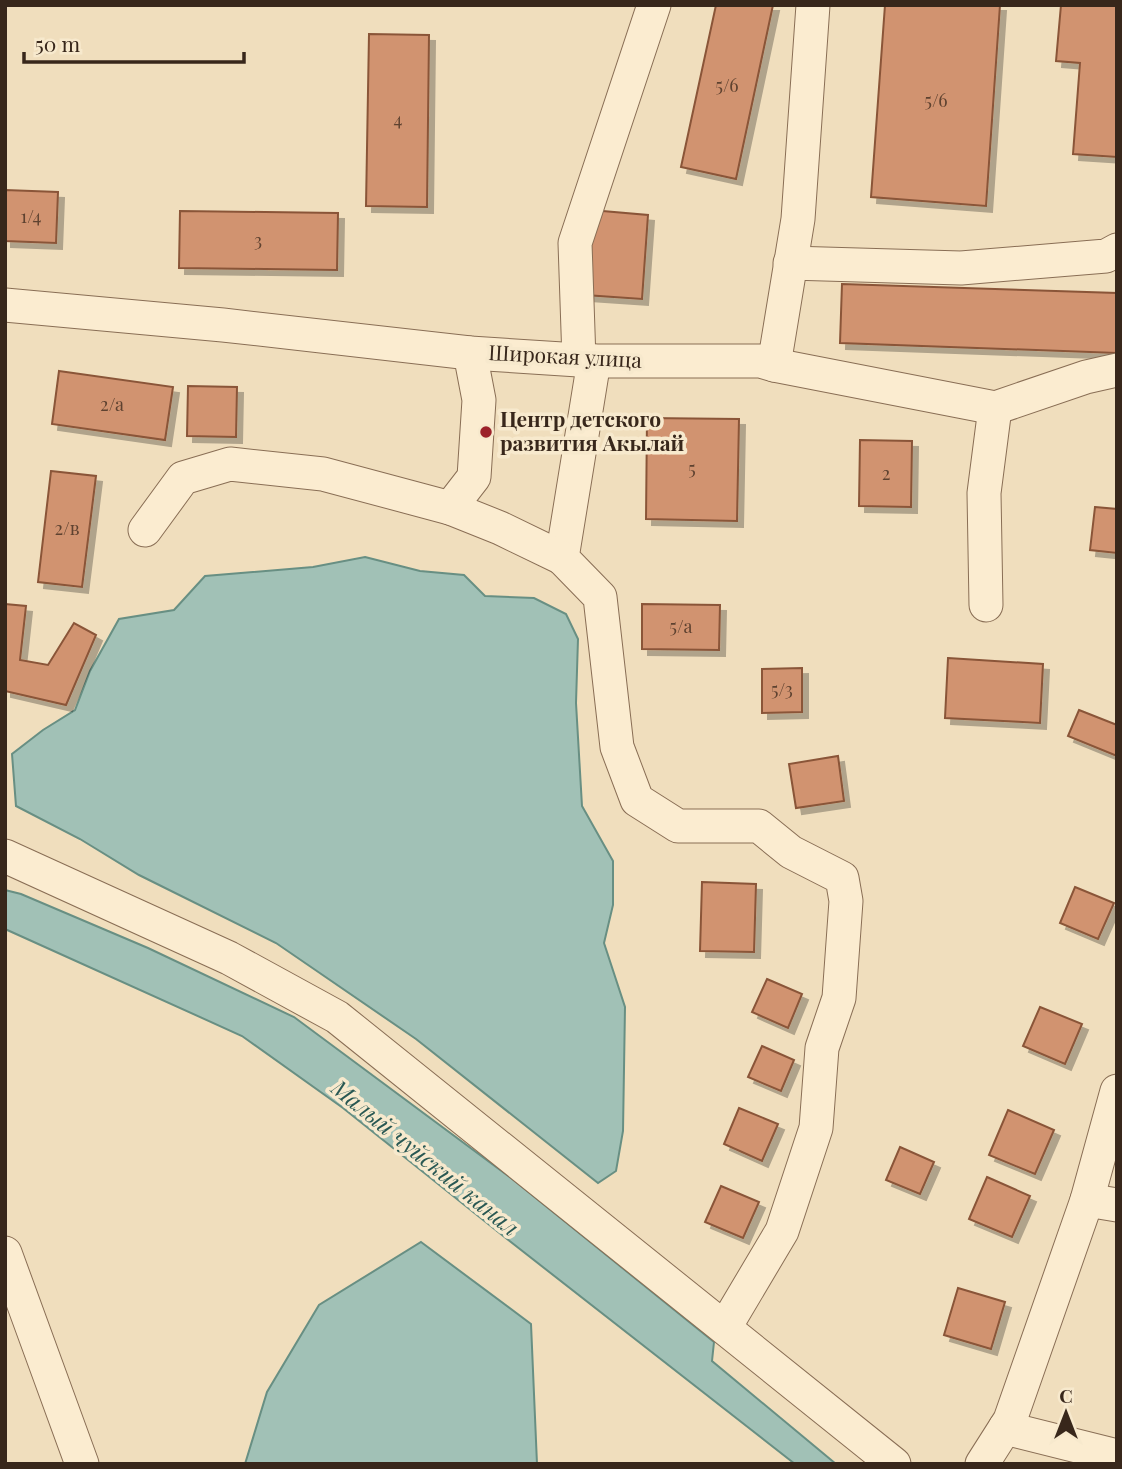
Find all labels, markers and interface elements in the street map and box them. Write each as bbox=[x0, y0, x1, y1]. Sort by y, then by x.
scale bar bbox=[24, 21, 245, 65]
text: 50 m bbox=[35, 29, 81, 57]
house number: 5/6 bbox=[715, 73, 739, 97]
house number: 5/6 bbox=[924, 88, 948, 112]
house number: 4 bbox=[394, 107, 403, 131]
house number: 1/4 bbox=[20, 204, 42, 228]
house number: 3 bbox=[254, 228, 262, 252]
street label: Широкая улица bbox=[488, 337, 643, 373]
house number: 2/а bbox=[100, 392, 124, 416]
place label: Центр детского развития Акылай bbox=[500, 404, 685, 456]
marker: Центр детского развития Акылай bbox=[478, 424, 494, 440]
house number: 5 bbox=[688, 456, 696, 480]
house number: 2 bbox=[882, 461, 890, 485]
house number: 2/в bbox=[54, 516, 80, 540]
house number: 5/а bbox=[670, 614, 692, 638]
house number: 5/3 bbox=[771, 677, 793, 701]
water label: Малый чуйский канал bbox=[325, 1071, 526, 1242]
north arrow bbox=[1031, 1378, 1101, 1448]
text: С bbox=[1059, 1382, 1073, 1408]

